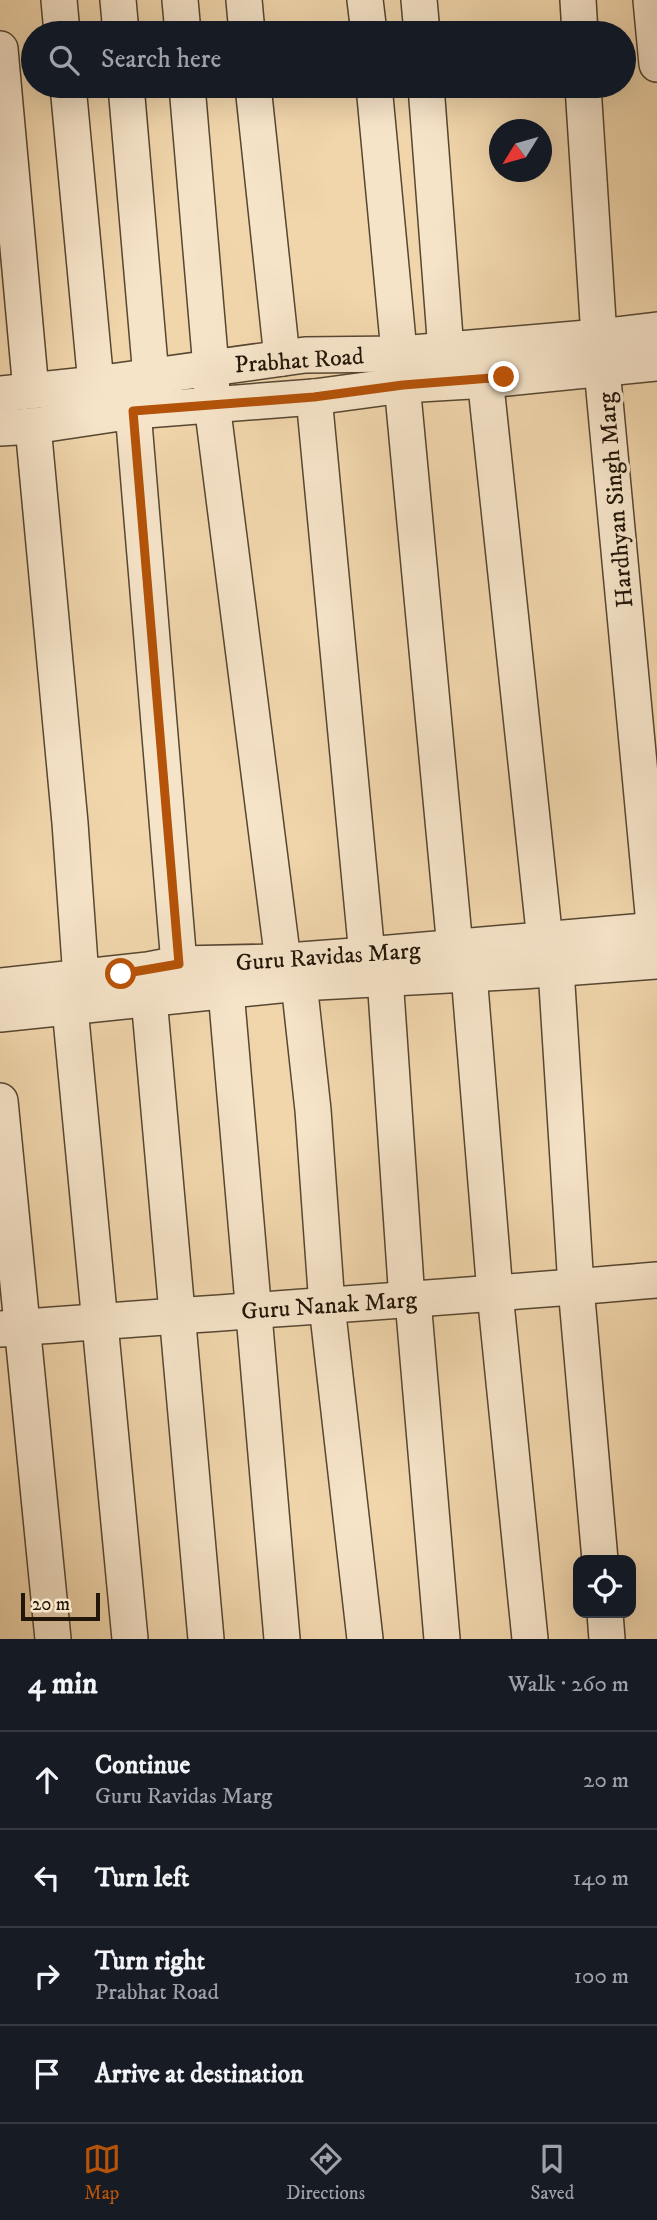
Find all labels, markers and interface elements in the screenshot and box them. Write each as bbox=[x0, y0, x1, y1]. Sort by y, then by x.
search box bbox=[21, 21, 636, 98]
icon: search bbox=[45, 41, 83, 79]
text: Search here bbox=[101, 43, 221, 76]
north arrow bbox=[489, 119, 552, 182]
street label: Prabhat Road bbox=[233, 342, 365, 380]
route end bbox=[488, 361, 519, 392]
street label: Hardhyan Singh Marg bbox=[592, 391, 640, 609]
street label: Guru Ravidas Marg bbox=[235, 936, 422, 978]
route start bbox=[105, 958, 136, 989]
street label: Guru Nanak Marg bbox=[240, 1285, 418, 1327]
map controls bbox=[573, 1555, 636, 1618]
button: locate bbox=[573, 1555, 636, 1618]
scale bar bbox=[21, 1590, 100, 1622]
text: 20 m bbox=[32, 1593, 70, 1616]
text: 4 min bbox=[28, 1666, 98, 1703]
text: Walk · 260 m bbox=[508, 1670, 629, 1699]
text: Continue bbox=[95, 1749, 190, 1782]
icon: ahead bbox=[28, 1761, 66, 1799]
text: 20 m bbox=[583, 1766, 629, 1795]
text: Guru Ravidas Marg bbox=[95, 1782, 272, 1811]
icon: left bbox=[28, 1859, 66, 1897]
text: Turn left bbox=[95, 1862, 189, 1895]
text: 140 m bbox=[573, 1864, 629, 1893]
text: Turn right bbox=[95, 1945, 205, 1978]
icon: right bbox=[28, 1957, 66, 1995]
text: 100 m bbox=[574, 1962, 629, 1991]
text: Prabhat Road bbox=[95, 1978, 219, 2007]
icon: arrive bbox=[28, 2055, 66, 2093]
text: Arrive at destination bbox=[95, 2058, 304, 2091]
tab: Map bbox=[83, 2140, 121, 2205]
tab: Directions bbox=[286, 2140, 365, 2205]
tab: Saved bbox=[531, 2140, 574, 2205]

